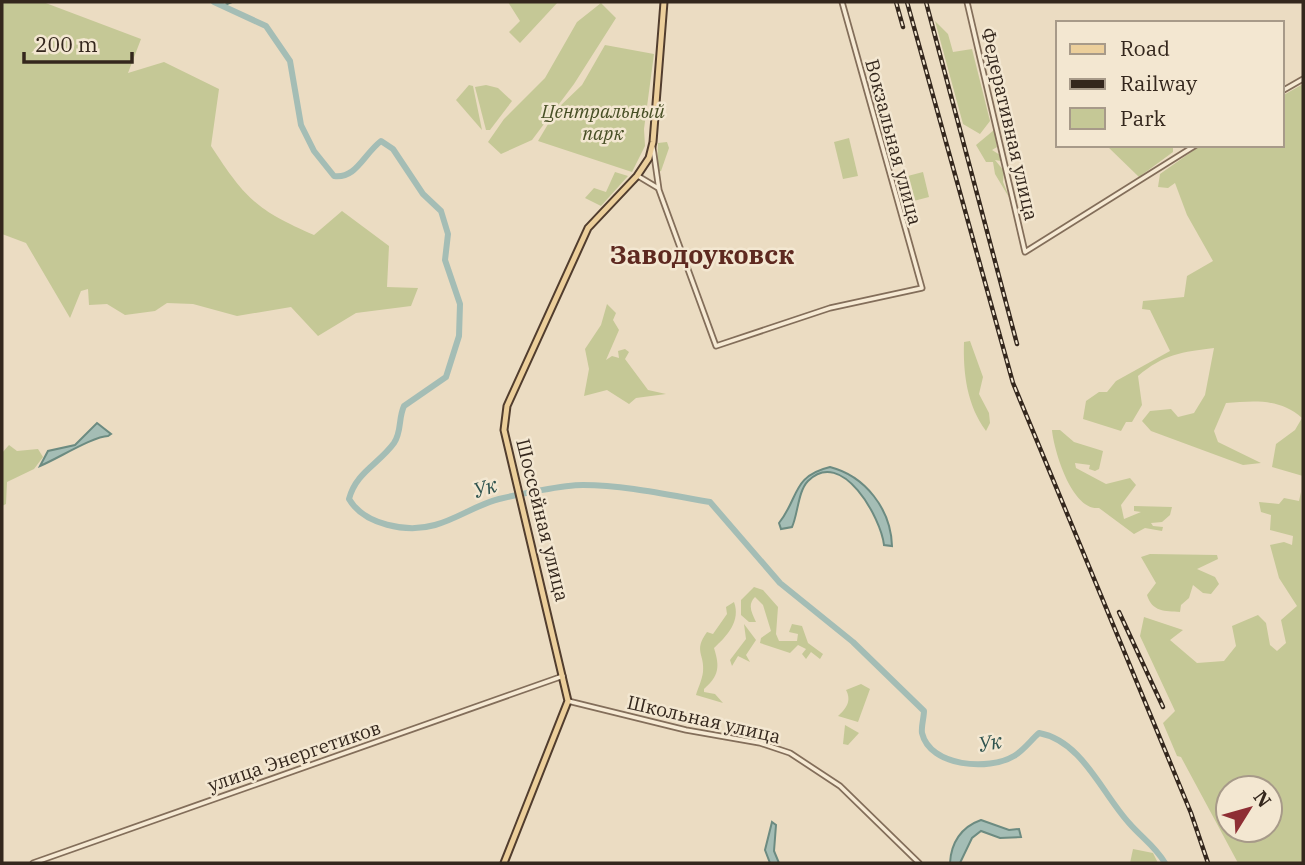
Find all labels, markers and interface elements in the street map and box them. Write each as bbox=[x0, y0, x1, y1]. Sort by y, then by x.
scale bar bbox=[24, 21, 133, 65]
legend bbox=[1056, 21, 1284, 147]
street label: Федеративная улица bbox=[976, 25, 1044, 223]
text: 200 m bbox=[35, 30, 98, 58]
text: Road bbox=[1120, 34, 1170, 62]
street label: Вокзальная улица bbox=[860, 56, 928, 228]
text: Railway bbox=[1120, 69, 1198, 97]
park label: Центральный парк bbox=[540, 99, 665, 145]
text: Park bbox=[1120, 104, 1167, 132]
district label: Заводоуковск bbox=[610, 237, 794, 271]
street label: Шоссейная улица bbox=[511, 436, 575, 604]
water label: Ук bbox=[470, 470, 501, 504]
street label: Школьная улица bbox=[625, 690, 783, 748]
street label: улица Энергетиков bbox=[204, 715, 384, 797]
water label: Ук bbox=[976, 726, 1005, 758]
north arrow bbox=[1214, 774, 1284, 844]
text: N bbox=[1248, 786, 1277, 812]

